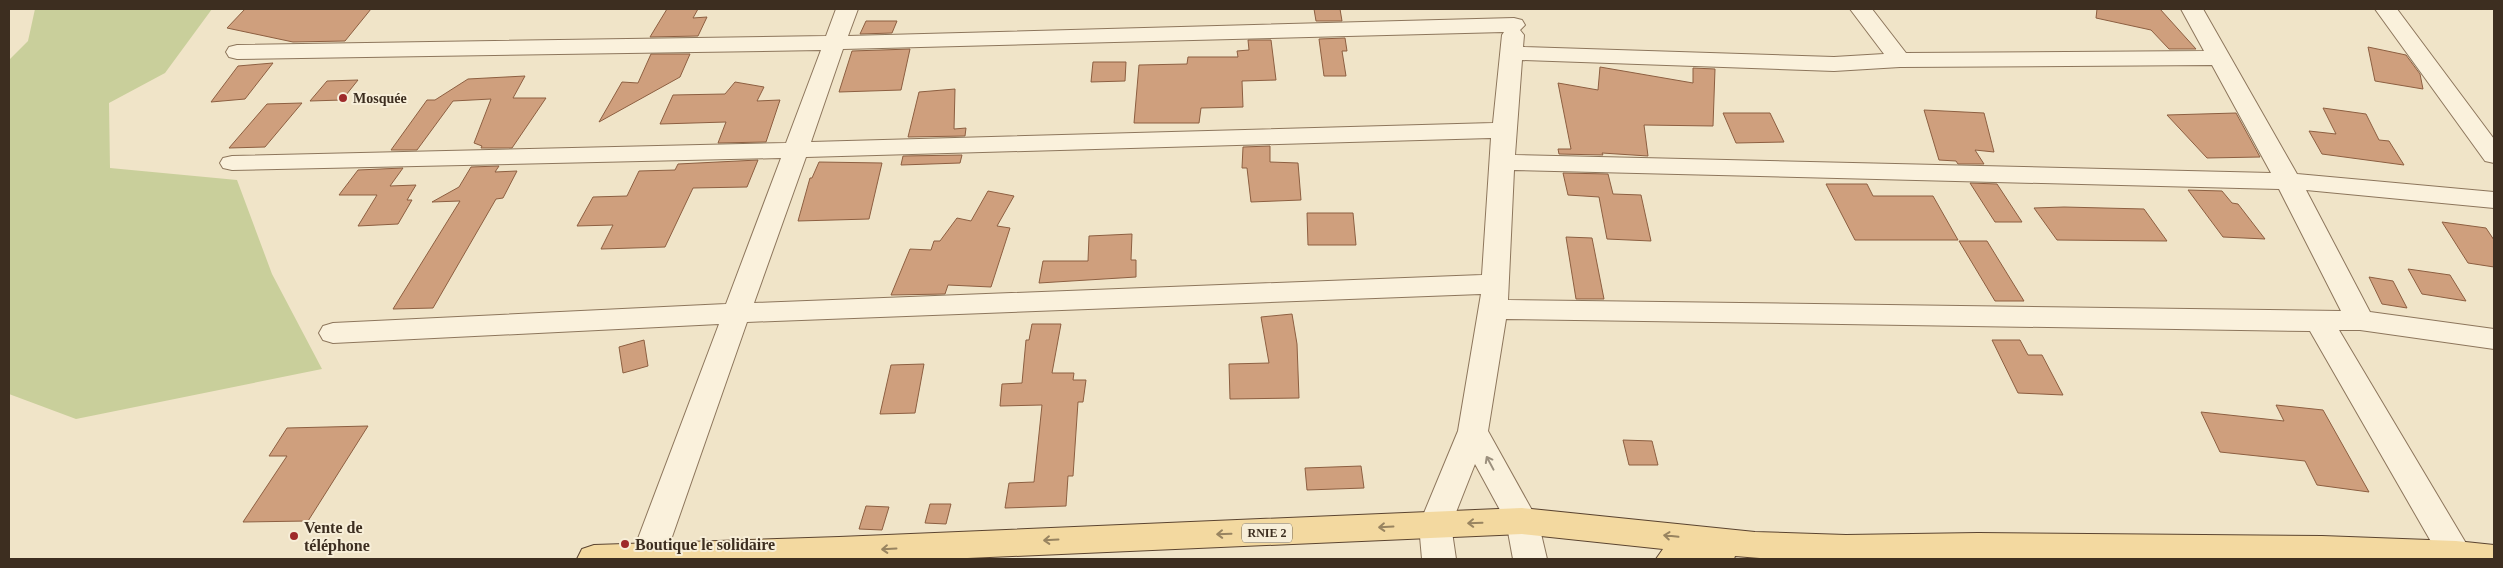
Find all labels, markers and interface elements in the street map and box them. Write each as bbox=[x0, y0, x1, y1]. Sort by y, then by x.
place label: Mosquée bbox=[353, 91, 407, 106]
marker: Mosquée bbox=[337, 92, 349, 104]
one-way arrow bbox=[1485, 456, 1495, 471]
place label: Vente de téléphone bbox=[304, 519, 370, 555]
one-way arrow bbox=[1467, 519, 1483, 528]
one-way arrow bbox=[1379, 523, 1395, 532]
road number: RNIE 2 bbox=[1242, 524, 1292, 542]
one-way arrow bbox=[1216, 529, 1232, 539]
marker: Vente de téléphone bbox=[288, 530, 300, 542]
one-way arrow bbox=[1664, 531, 1680, 541]
place label: Boutique le solidaire bbox=[635, 536, 775, 554]
one-way arrow bbox=[1043, 536, 1059, 545]
marker: Boutique le solidaire bbox=[619, 538, 631, 550]
one-way arrow bbox=[881, 544, 897, 553]

